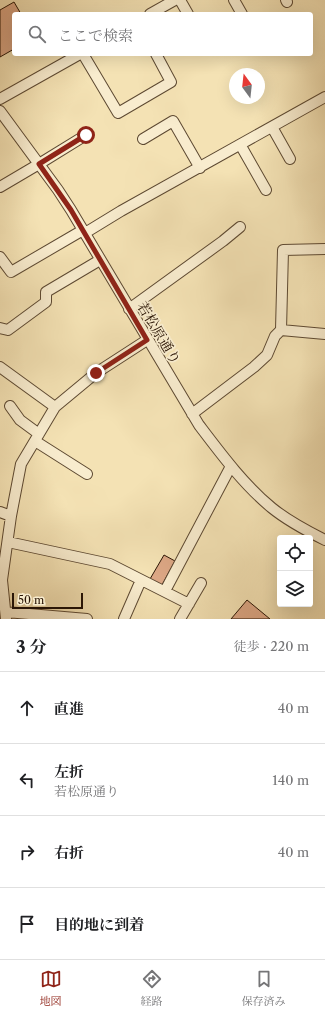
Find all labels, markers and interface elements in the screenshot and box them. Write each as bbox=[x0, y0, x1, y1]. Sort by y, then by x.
search box bbox=[12, 12, 313, 56]
icon: search bbox=[26, 23, 48, 45]
text: ここで検索 bbox=[58, 26, 133, 45]
north arrow bbox=[229, 68, 265, 104]
route start bbox=[77, 126, 95, 144]
street label: 若松原通り bbox=[133, 298, 185, 368]
route end bbox=[87, 364, 105, 382]
map controls bbox=[277, 535, 313, 607]
button: locate bbox=[277, 535, 313, 571]
button: layers bbox=[277, 571, 313, 607]
scale bar bbox=[12, 591, 83, 610]
text: 50 m bbox=[18, 593, 44, 607]
text: 3 分 bbox=[16, 637, 47, 657]
text: 徒歩 · 220 m bbox=[234, 638, 309, 654]
icon: ahead bbox=[16, 697, 38, 719]
text: 直進 bbox=[54, 699, 84, 718]
text: 40 m bbox=[278, 700, 309, 716]
text: 左折 bbox=[54, 762, 84, 781]
icon: left bbox=[16, 769, 38, 791]
text: 140 m bbox=[272, 772, 309, 788]
text: 若松原通り bbox=[54, 783, 119, 799]
icon: right bbox=[16, 841, 38, 863]
text: 右折 bbox=[54, 843, 84, 862]
text: 40 m bbox=[278, 844, 309, 860]
icon: arrive bbox=[16, 913, 38, 935]
text: 目的地に到着 bbox=[54, 915, 144, 934]
tab: 地図 bbox=[40, 968, 62, 1008]
tab: 経路 bbox=[141, 968, 163, 1008]
tab: 保存済み bbox=[242, 968, 286, 1008]

